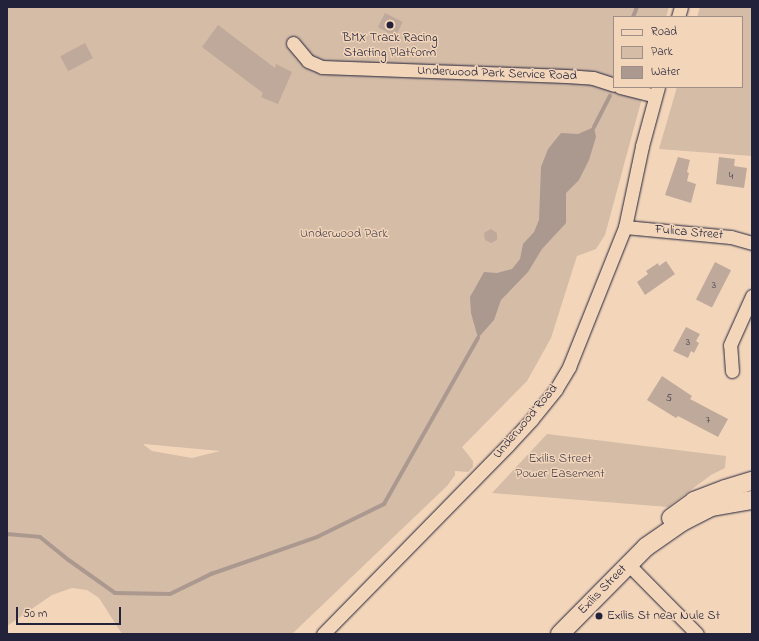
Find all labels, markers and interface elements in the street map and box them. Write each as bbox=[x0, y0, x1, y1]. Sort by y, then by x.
legend bbox=[613, 16, 743, 88]
marker: BMX Track Racing Starting Platform bbox=[385, 20, 395, 30]
text: Road bbox=[651, 23, 677, 41]
place label: BMX Track Racing Starting Platform bbox=[342, 31, 438, 62]
text: Park bbox=[651, 43, 673, 61]
street label: Underwood Park Service Road bbox=[417, 63, 577, 85]
text: Water bbox=[651, 63, 680, 81]
house number: 4 bbox=[729, 169, 733, 183]
street label: Fulica Street bbox=[654, 222, 724, 244]
park label: Underwood Park bbox=[300, 226, 388, 242]
house number: 3 bbox=[712, 278, 716, 292]
house number: 3 bbox=[686, 335, 690, 349]
street label: Underwood Road bbox=[490, 382, 562, 462]
house number: 5 bbox=[666, 391, 672, 405]
house number: 7 bbox=[706, 413, 710, 427]
park label: Exilis Street Power Easement bbox=[515, 452, 605, 483]
street label: Exilis Street bbox=[575, 562, 631, 618]
scale bar bbox=[18, 599, 123, 625]
text: 50 m bbox=[23, 605, 47, 623]
place label: Exilis St near Nule St bbox=[607, 608, 720, 624]
marker: Exilis St near Nule St bbox=[594, 611, 604, 621]

